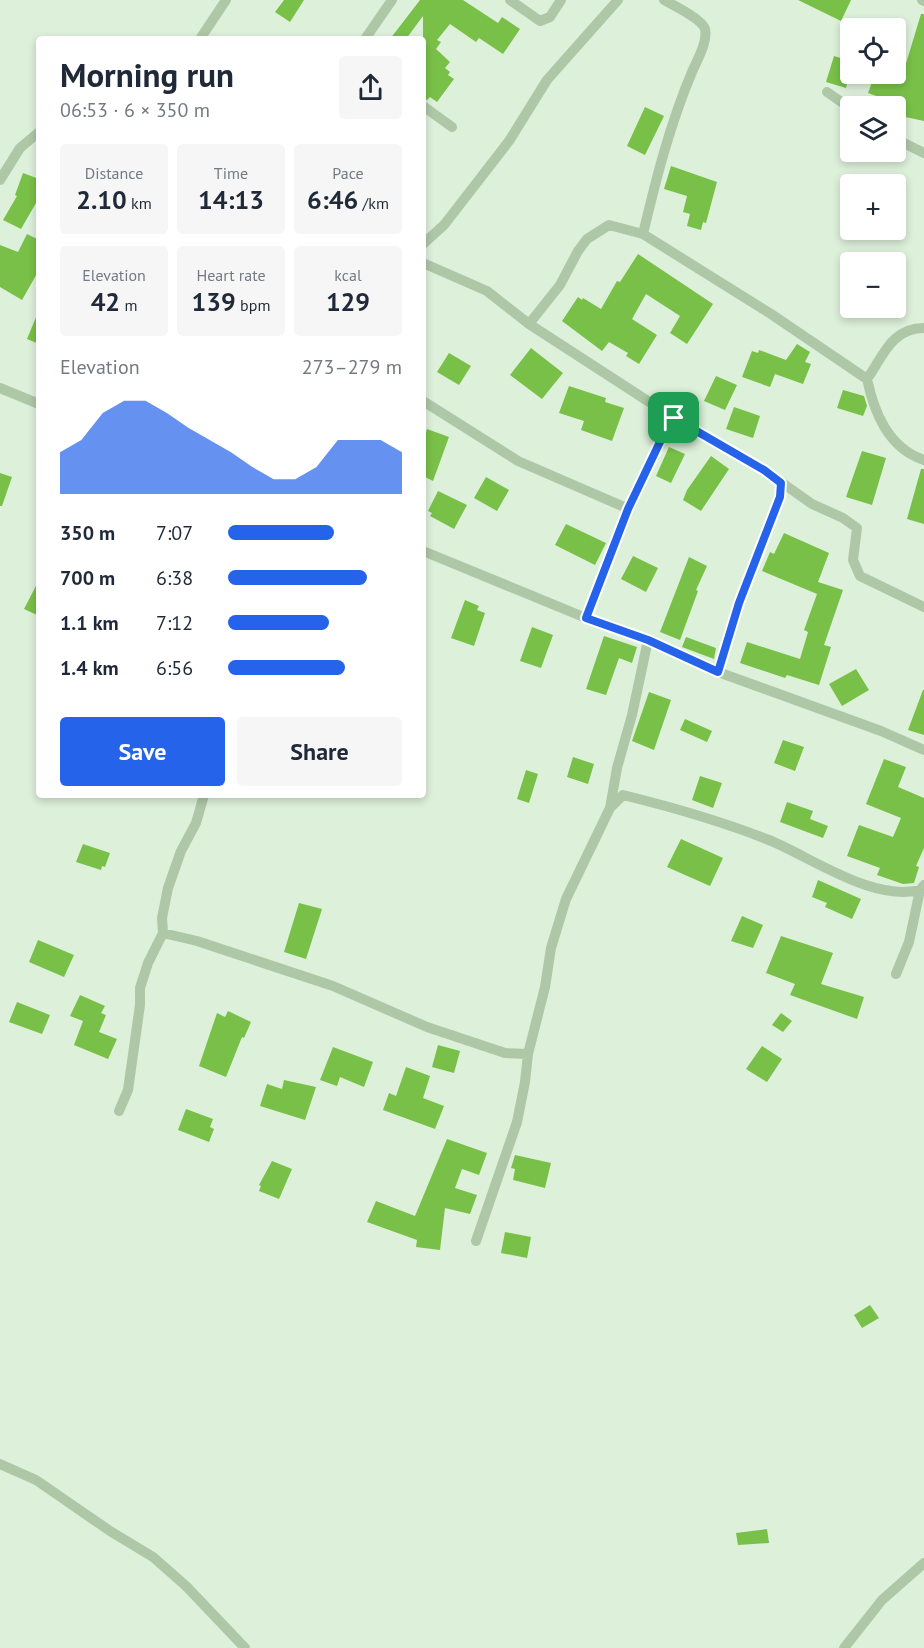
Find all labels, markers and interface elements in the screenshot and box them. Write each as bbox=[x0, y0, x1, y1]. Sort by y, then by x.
map controls bbox=[840, 18, 906, 318]
button: locate bbox=[840, 18, 906, 84]
text: Morning run bbox=[60, 53, 234, 96]
button: share bbox=[339, 56, 402, 119]
button: layers bbox=[840, 96, 906, 162]
text: 06:53 · 6 × 350 m bbox=[60, 97, 210, 123]
text: Distance bbox=[85, 163, 143, 183]
text: Time bbox=[214, 163, 248, 183]
text: Pace bbox=[332, 163, 364, 183]
button: + bbox=[840, 174, 906, 240]
text: 2.10 bbox=[76, 183, 127, 216]
text: 14:13 bbox=[198, 183, 264, 216]
text: 6:46 bbox=[307, 183, 358, 216]
text: km bbox=[127, 193, 152, 213]
text: /km bbox=[358, 193, 389, 213]
button: − bbox=[840, 252, 906, 318]
text: Elevation bbox=[82, 265, 146, 285]
text: Heart rate bbox=[196, 265, 266, 285]
text: kcal bbox=[334, 265, 362, 285]
text: 42 bbox=[91, 285, 120, 318]
text: 139 bbox=[192, 285, 236, 318]
text: 129 bbox=[326, 285, 370, 318]
text: m bbox=[120, 295, 137, 315]
text: bpm bbox=[236, 295, 270, 315]
text: Elevation bbox=[60, 354, 140, 380]
text: 273–279 m bbox=[302, 354, 402, 380]
pin bbox=[648, 392, 699, 443]
icon: arrive bbox=[657, 401, 690, 434]
text: 350 m bbox=[60, 520, 115, 546]
text: 7:07 bbox=[156, 520, 193, 546]
text: 700 m bbox=[60, 565, 115, 591]
text: 6:38 bbox=[156, 565, 193, 591]
text: 1.1 km bbox=[60, 610, 119, 636]
text: 7:12 bbox=[156, 610, 193, 636]
text: 1.4 km bbox=[60, 655, 119, 681]
text: 6:56 bbox=[156, 655, 193, 681]
button: Save bbox=[60, 717, 225, 786]
button: Share bbox=[237, 717, 402, 786]

